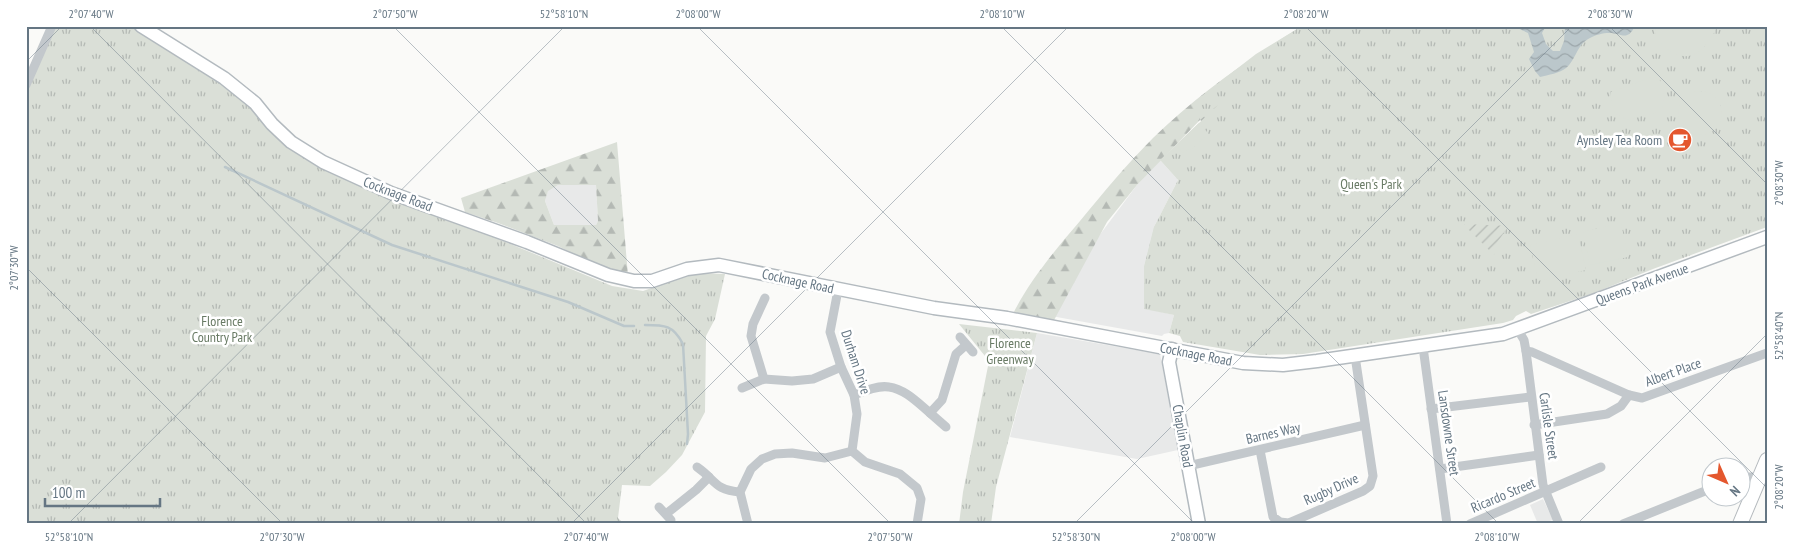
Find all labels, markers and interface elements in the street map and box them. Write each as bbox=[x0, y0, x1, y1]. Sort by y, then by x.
text: 2°07'40"W bbox=[68, 6, 114, 21]
text: 2°07'50"W bbox=[372, 6, 418, 21]
text: 52°58'10"N bbox=[540, 6, 588, 21]
text: 2°08'00"W bbox=[675, 6, 721, 21]
text: 2°08'10"W bbox=[979, 6, 1025, 21]
text: 2°08'20"W bbox=[1283, 6, 1329, 21]
text: 2°08'30"W bbox=[1587, 6, 1633, 21]
cafe icon: Aynsley Tea Room bbox=[1667, 127, 1693, 153]
place label: Aynsley Tea Room bbox=[1577, 131, 1662, 149]
text: 2°08'30"W bbox=[1771, 160, 1786, 206]
street label: Cocknage Road bbox=[361, 173, 435, 215]
park label: Queen's Park bbox=[1340, 175, 1402, 193]
text: 2°07'30"W bbox=[6, 245, 21, 291]
street label: Queens Park Avenue bbox=[1593, 259, 1691, 309]
street label: Cocknage Road bbox=[760, 265, 836, 297]
park label: Florence Country Park bbox=[192, 312, 253, 346]
text: 52°58'40"N bbox=[1771, 312, 1786, 360]
street label: Durham Drive bbox=[837, 328, 875, 397]
park label: Florence Greenway bbox=[986, 334, 1034, 368]
street label: Cocknage Road bbox=[1158, 338, 1234, 370]
street label: Albert Place bbox=[1642, 353, 1704, 390]
street label: Lansdowne Street bbox=[1434, 389, 1464, 477]
street label: Carlisle Street bbox=[1535, 391, 1563, 461]
street label: Chaplin Road bbox=[1169, 403, 1197, 469]
street label: Barnes Way bbox=[1244, 418, 1303, 448]
north arrow bbox=[1700, 458, 1750, 508]
text: 2°08'20"W bbox=[1771, 464, 1786, 510]
street label: Rugby Drive bbox=[1301, 469, 1361, 509]
street label: Ricardo Street bbox=[1468, 473, 1538, 517]
scale bar bbox=[45, 475, 160, 507]
text: N bbox=[1726, 482, 1744, 500]
text: 100 m bbox=[52, 483, 85, 502]
text: 52°58'10"N bbox=[45, 529, 93, 544]
text: 2°07'30"W bbox=[259, 529, 305, 544]
text: 2°07'40"W bbox=[563, 529, 609, 544]
text: 2°07'50"W bbox=[867, 529, 913, 544]
text: 52°58'30"N bbox=[1052, 529, 1100, 544]
text: 2°08'00"W bbox=[1170, 529, 1216, 544]
text: 2°08'10"W bbox=[1474, 529, 1520, 544]

